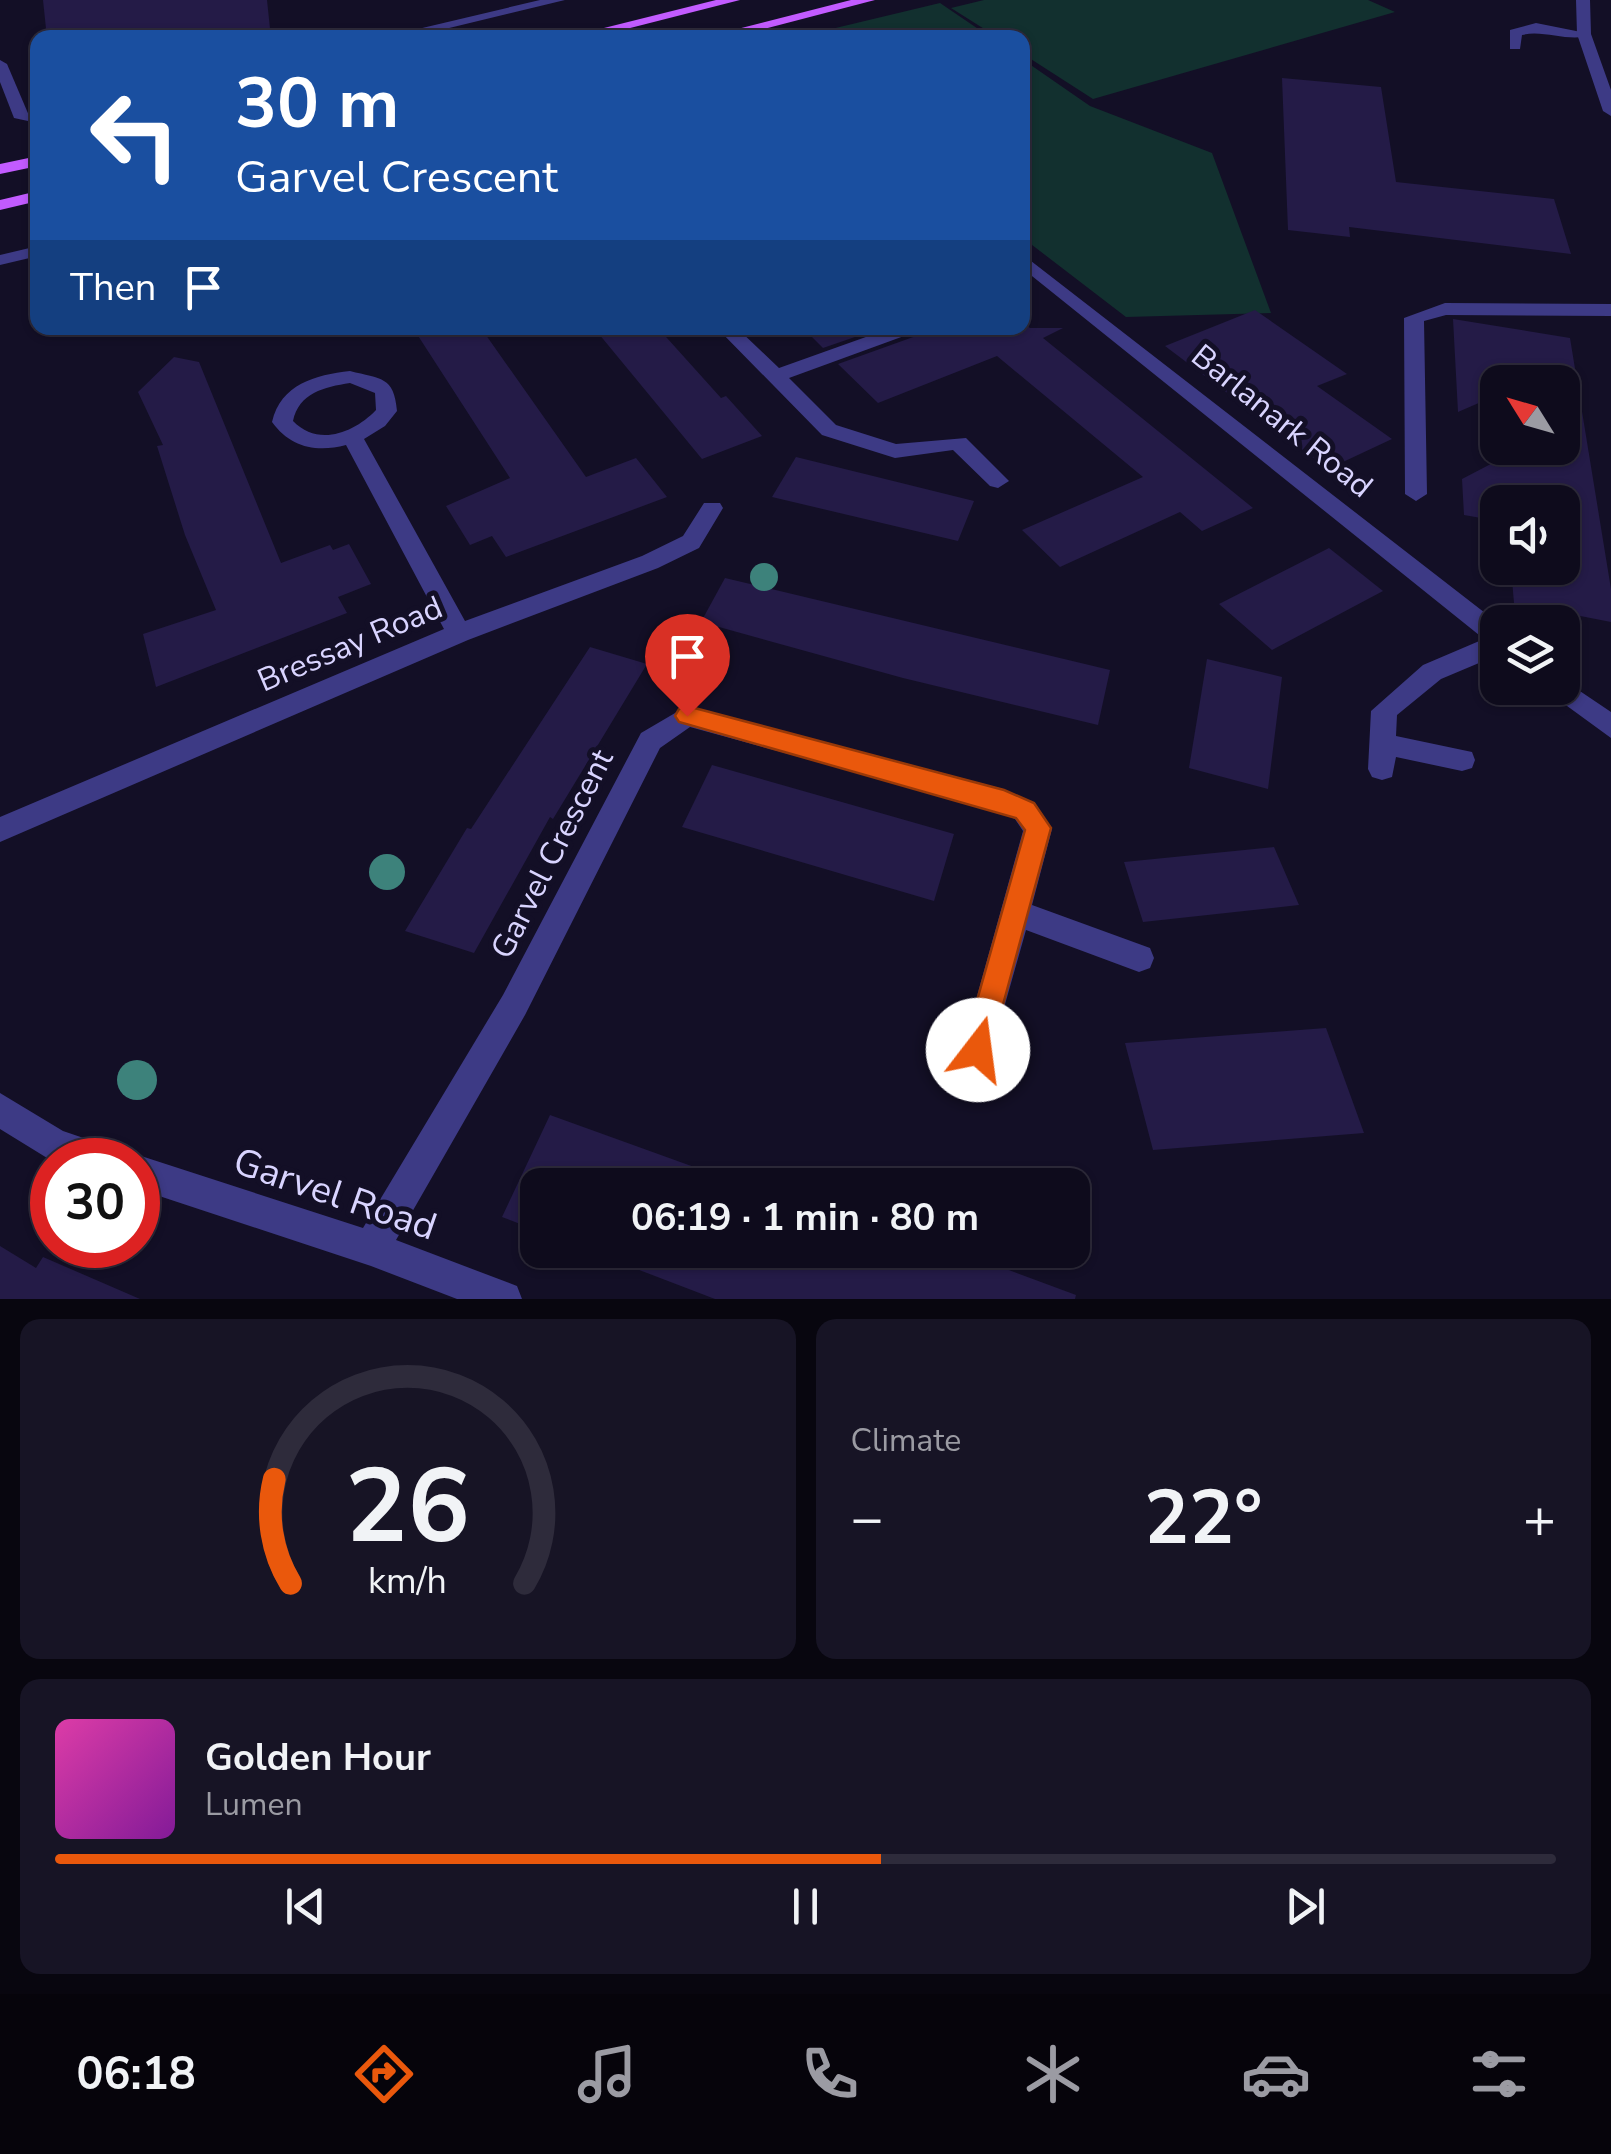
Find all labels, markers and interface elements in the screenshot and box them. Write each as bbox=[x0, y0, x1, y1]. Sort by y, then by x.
text: 30 m bbox=[235, 56, 399, 152]
icon: left bbox=[70, 70, 200, 200]
text: Garvel Crescent bbox=[235, 147, 558, 208]
icon: arrive bbox=[176, 260, 231, 315]
text: Then bbox=[70, 262, 156, 313]
street label: Barlanark Road bbox=[1182, 335, 1382, 507]
north arrow bbox=[1480, 365, 1580, 465]
map controls bbox=[1480, 365, 1580, 705]
button: sound bbox=[1480, 485, 1580, 585]
street label: Bressay Road bbox=[251, 586, 449, 702]
button: layers bbox=[1480, 605, 1580, 705]
pin bbox=[645, 614, 730, 717]
icon: arrive bbox=[660, 629, 715, 684]
street label: Garvel Crescent bbox=[481, 741, 624, 966]
position arrow bbox=[926, 998, 1030, 1102]
street label: Garvel Road bbox=[227, 1135, 443, 1253]
speed limit sign: 30 bbox=[30, 1138, 160, 1268]
text: 06:19 · 1 min · 80 m bbox=[631, 1192, 979, 1243]
text: Climate bbox=[851, 1419, 961, 1462]
text: 26 bbox=[345, 1436, 470, 1578]
text: 22° bbox=[1144, 1467, 1262, 1569]
text: − bbox=[851, 1481, 884, 1556]
text: + bbox=[1523, 1481, 1556, 1556]
text: km/h bbox=[368, 1557, 447, 1606]
text: Golden Hour bbox=[205, 1732, 431, 1783]
text: Lumen bbox=[205, 1783, 303, 1826]
icon: previous bbox=[278, 1879, 333, 1934]
icon: pause bbox=[778, 1879, 833, 1934]
icon: next bbox=[1278, 1879, 1333, 1934]
icon: directions bbox=[349, 2039, 419, 2109]
icon: music bbox=[572, 2039, 642, 2109]
icon: phone bbox=[795, 2039, 865, 2109]
icon: climate bbox=[1018, 2039, 1088, 2109]
icon: car bbox=[1241, 2039, 1311, 2109]
icon: filters bbox=[1464, 2039, 1534, 2109]
text: 06:18 bbox=[77, 2044, 196, 2105]

